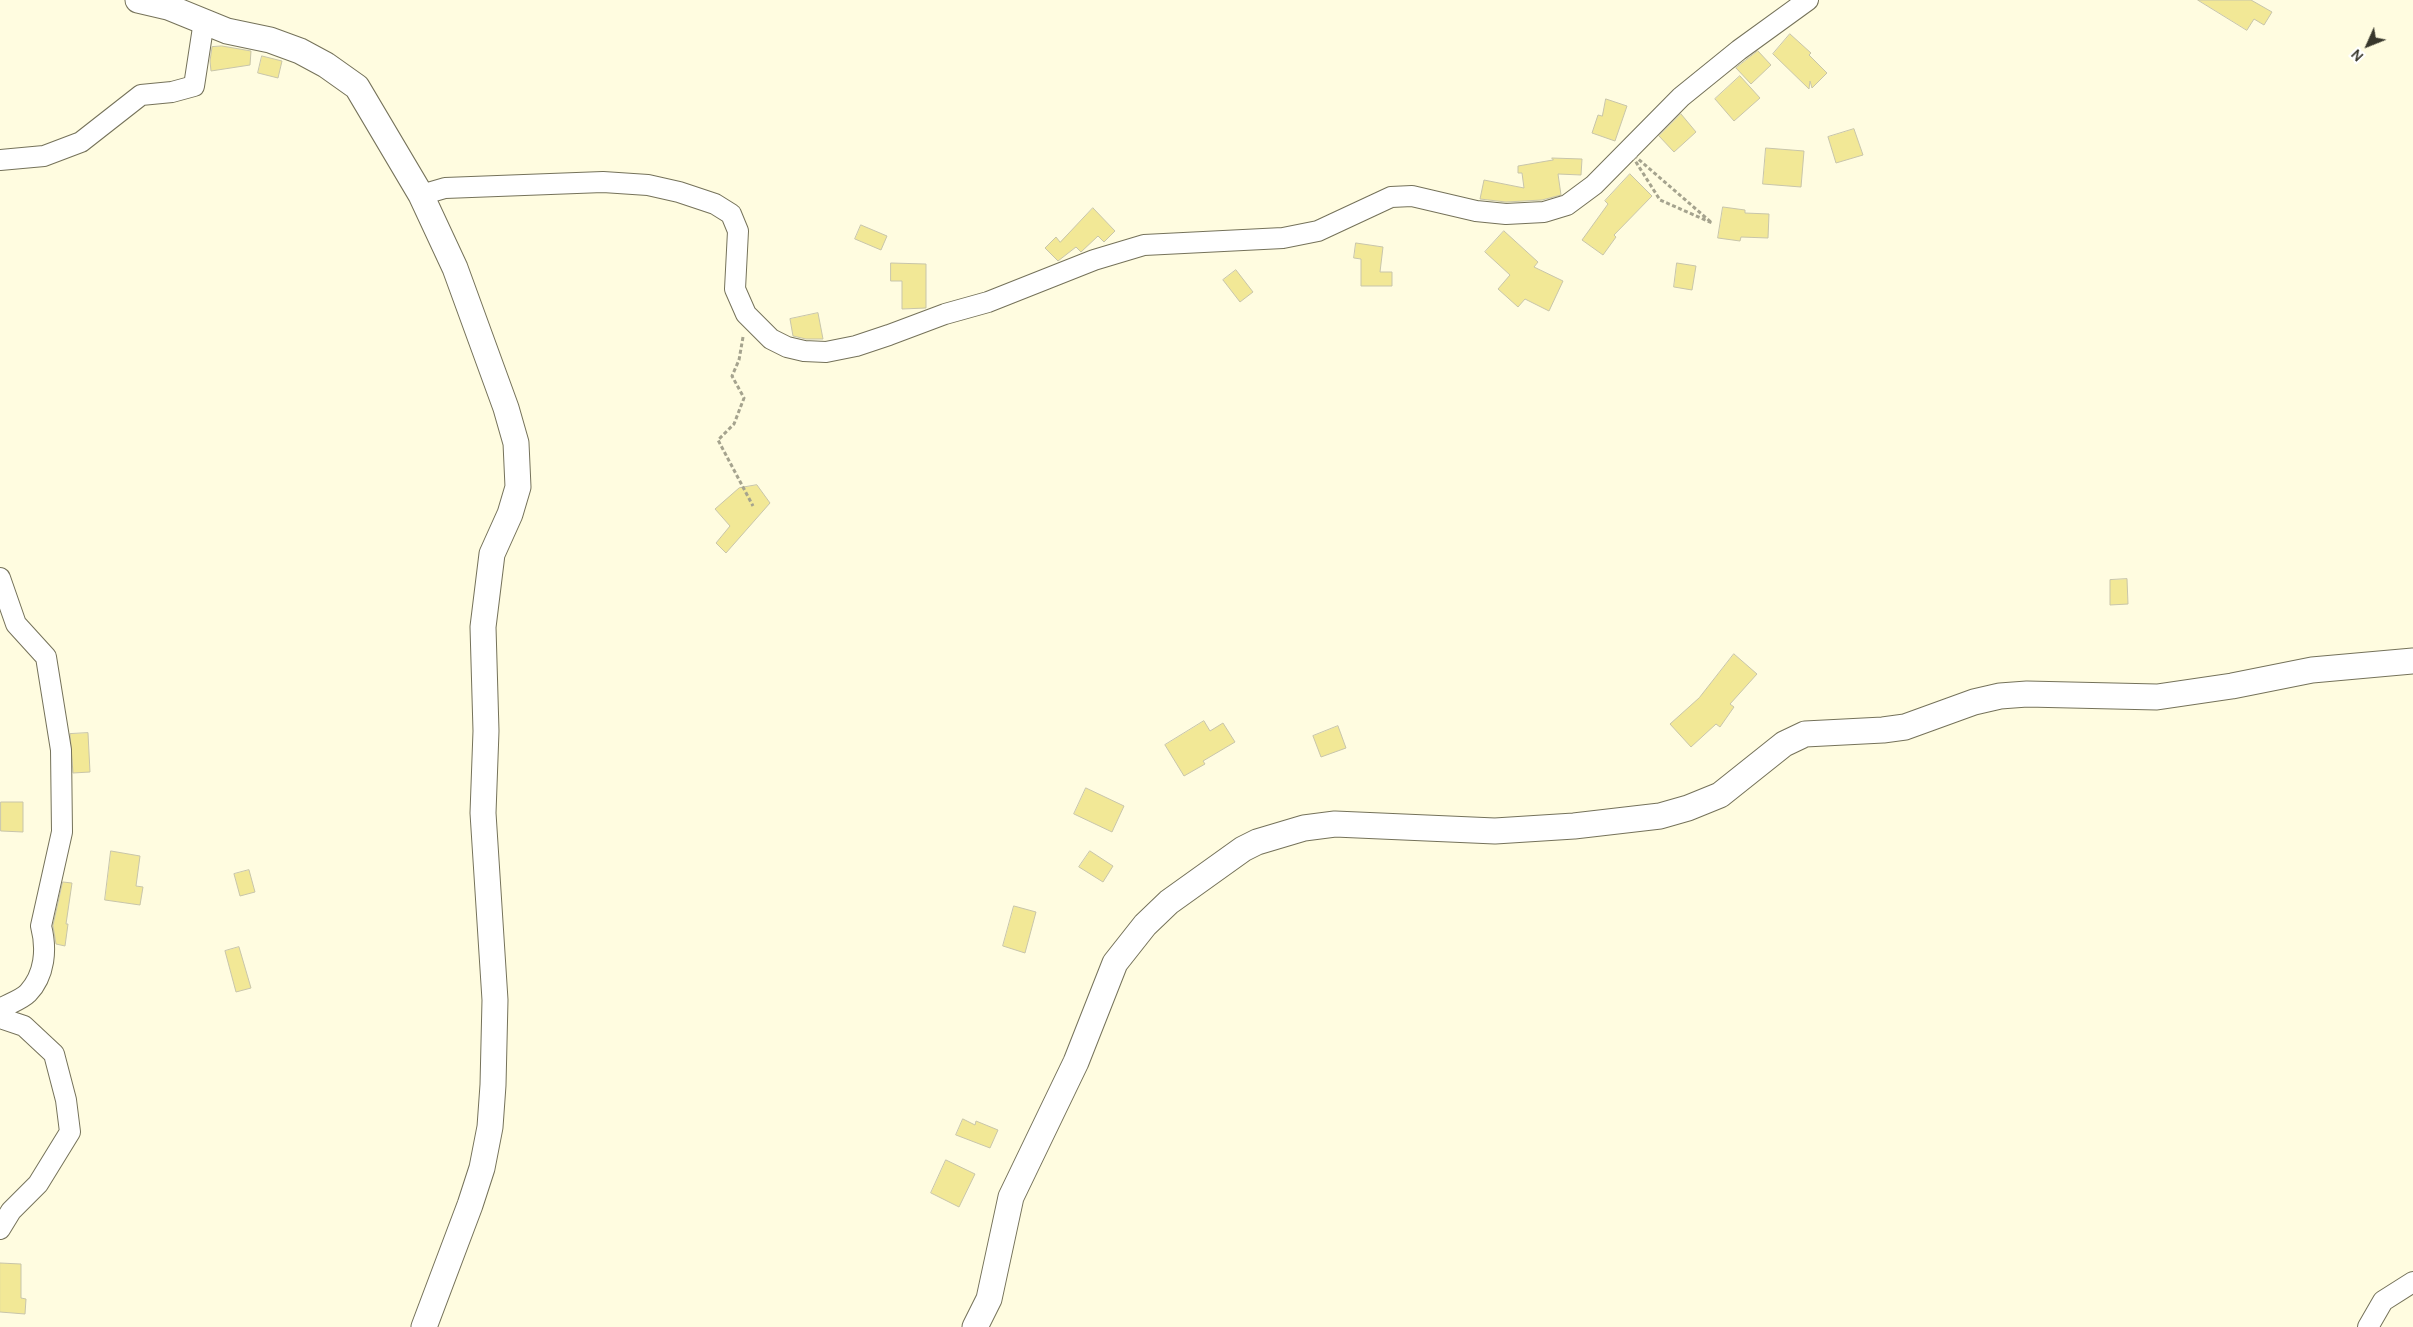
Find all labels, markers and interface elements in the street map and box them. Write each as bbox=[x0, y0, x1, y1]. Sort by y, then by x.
north arrow bbox=[2343, 20, 2393, 70]
text: N bbox=[2347, 46, 2367, 66]

